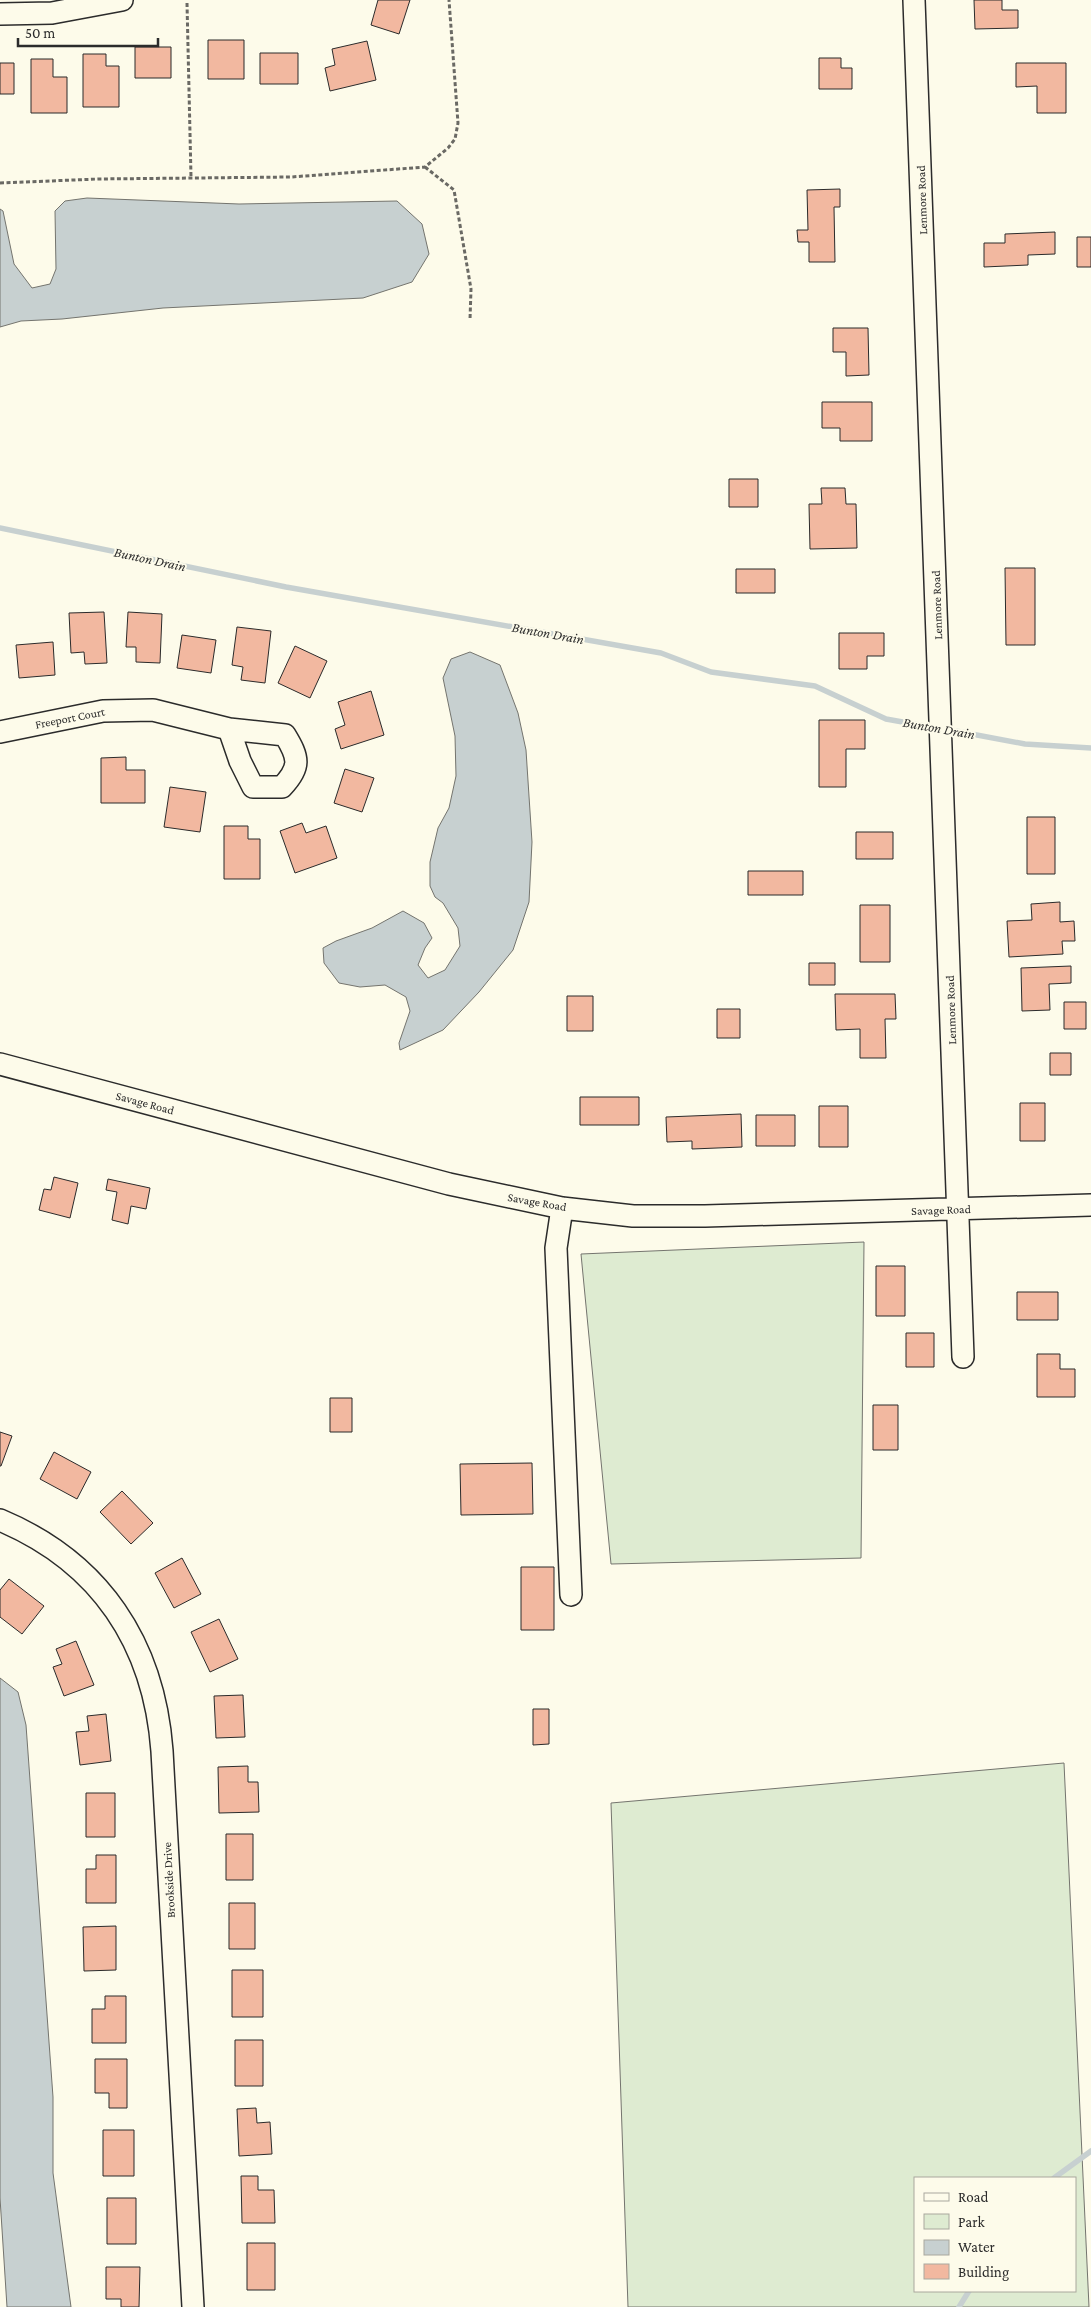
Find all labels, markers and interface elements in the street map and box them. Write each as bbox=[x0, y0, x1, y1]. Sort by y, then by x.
scale bar bbox=[18, 15, 158, 47]
text: 50 m bbox=[25, 25, 55, 41]
street label: Lenmore Road bbox=[914, 165, 930, 235]
water label: Bunton Drain bbox=[113, 544, 187, 574]
street label: Lenmore Road bbox=[929, 570, 945, 640]
water label: Bunton Drain bbox=[511, 619, 585, 647]
street label: Freeport Court bbox=[34, 704, 107, 732]
water label: Bunton Drain bbox=[902, 714, 976, 742]
street label: Lenmore Road bbox=[943, 975, 959, 1045]
street label: Savage Road bbox=[114, 1089, 176, 1118]
street label: Savage Road bbox=[506, 1190, 568, 1214]
street label: Savage Road bbox=[911, 1202, 972, 1218]
street label: Brookside Drive bbox=[160, 1842, 178, 1918]
legend bbox=[914, 2177, 1076, 2292]
text: Road bbox=[958, 2189, 989, 2205]
text: Park bbox=[958, 2214, 985, 2230]
text: Water bbox=[958, 2239, 995, 2255]
text: Building bbox=[958, 2264, 1009, 2281]

